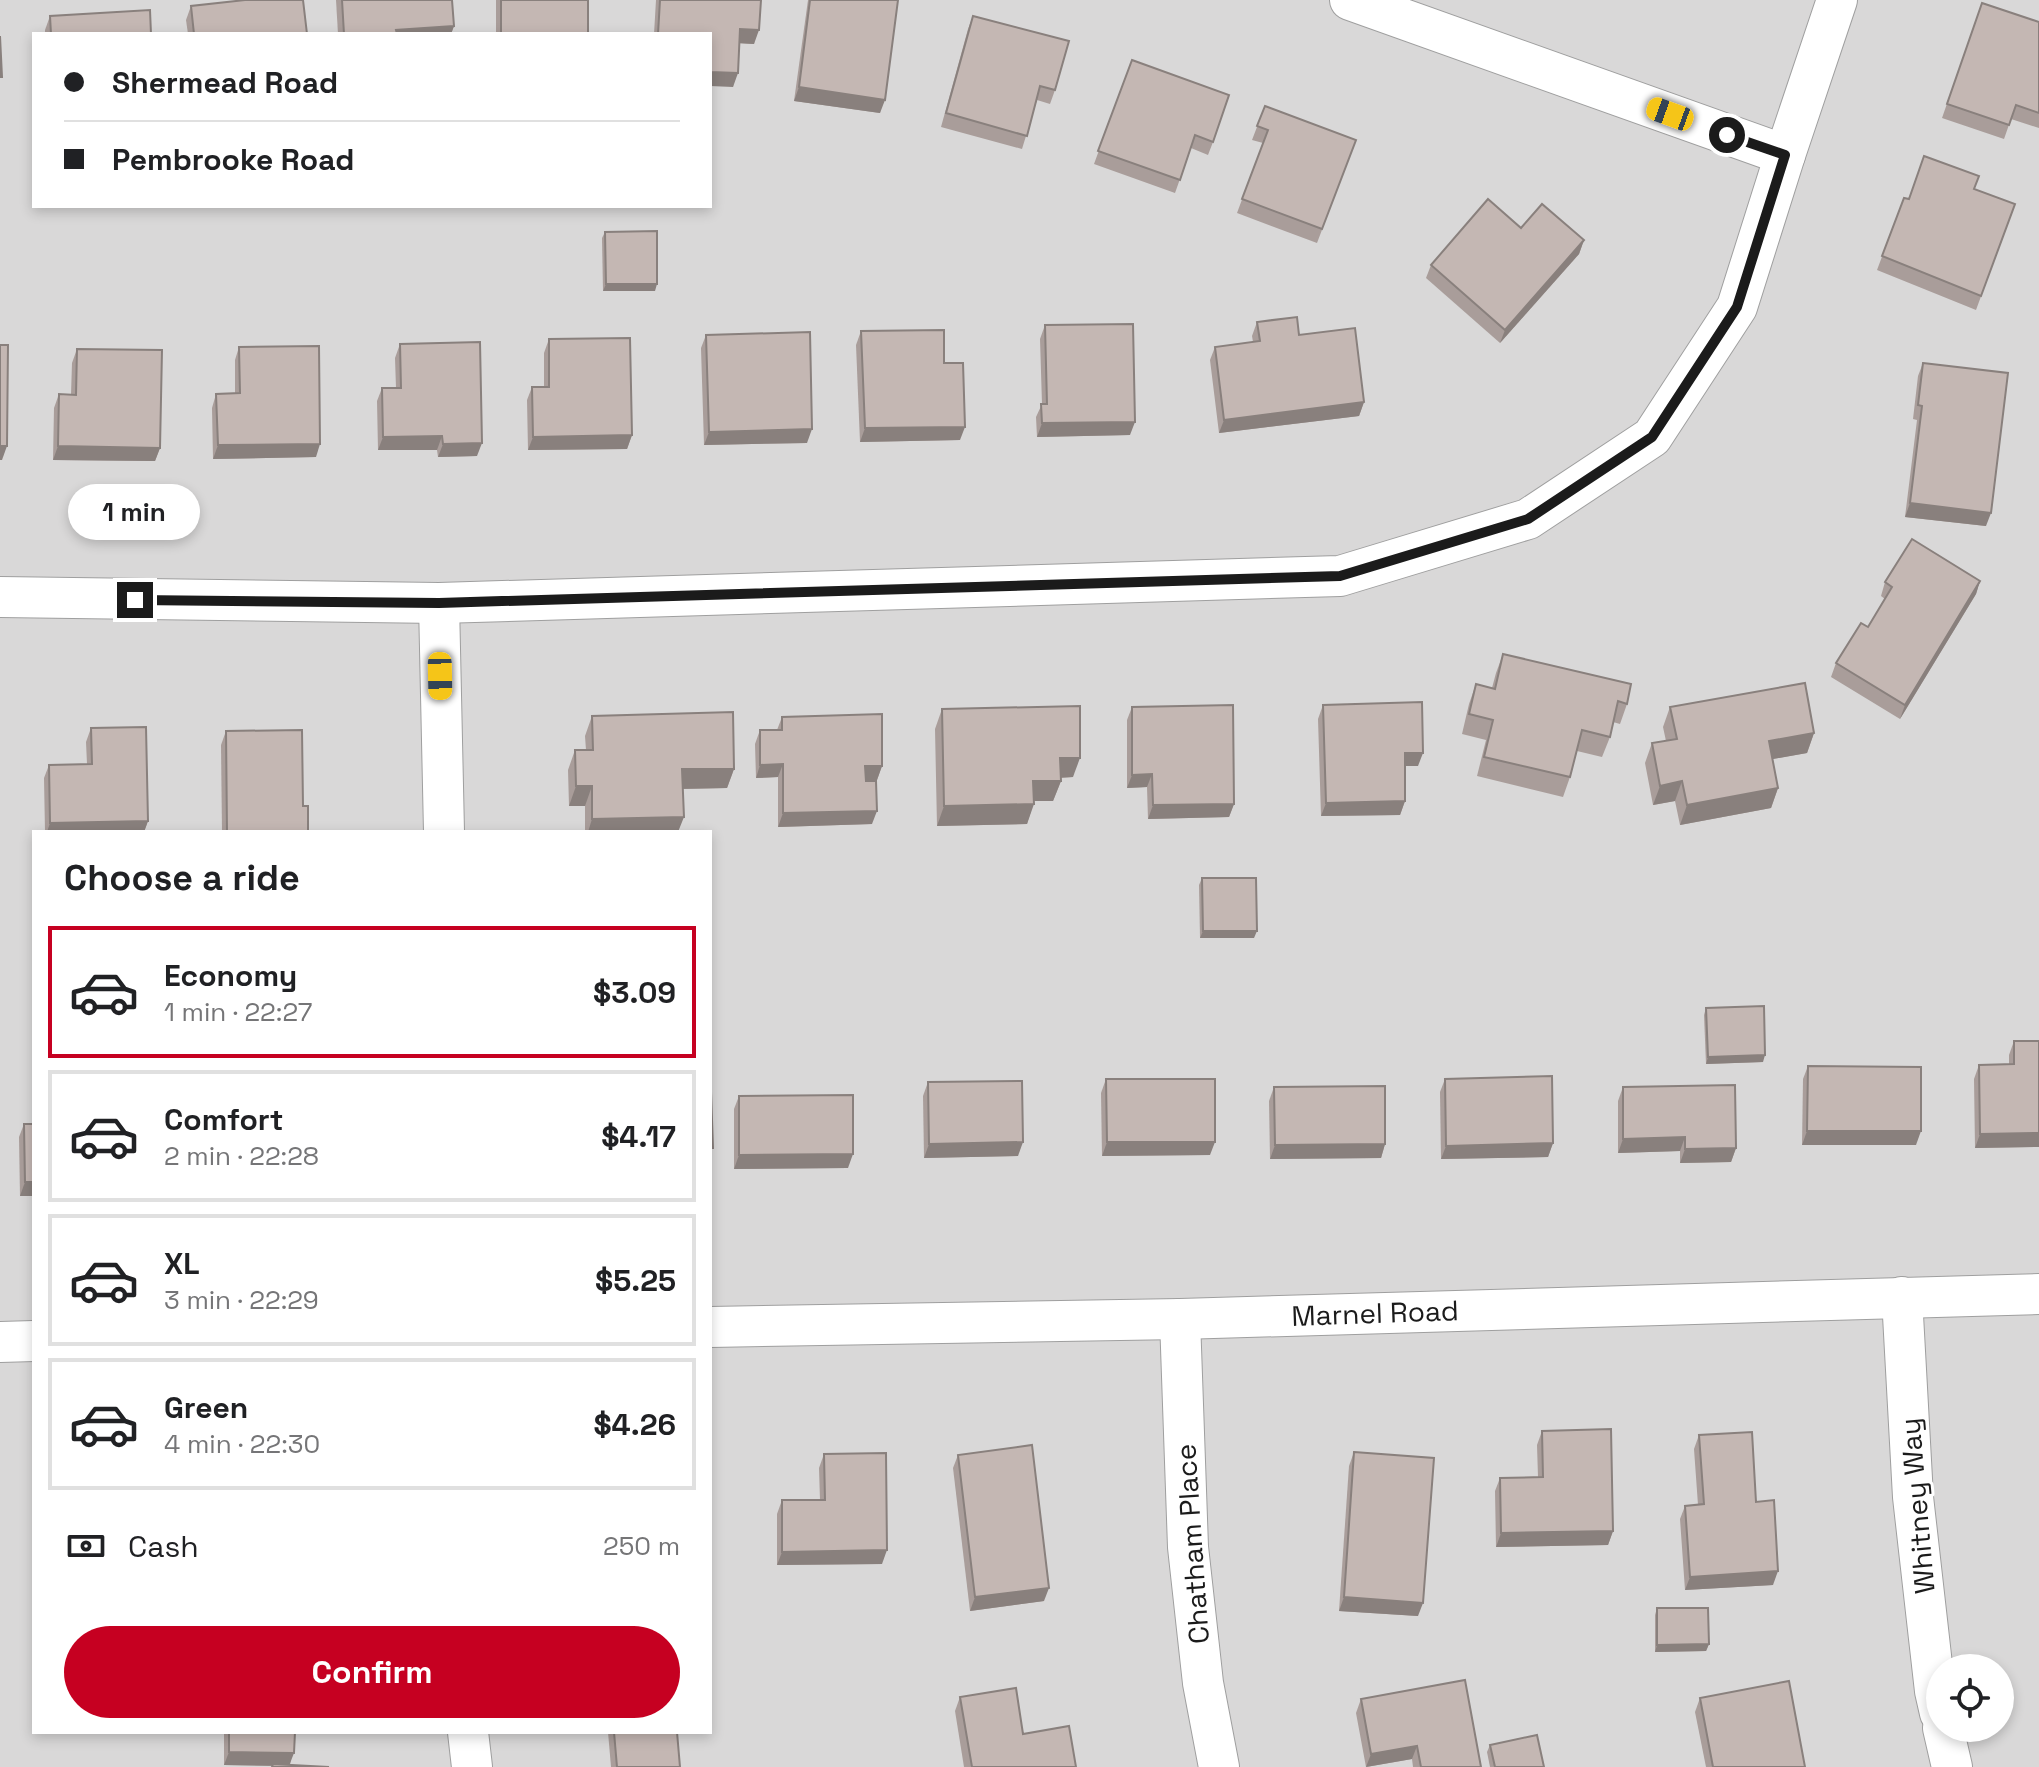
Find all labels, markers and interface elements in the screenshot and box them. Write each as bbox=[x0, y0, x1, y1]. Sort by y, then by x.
text: Shermead Road bbox=[112, 63, 338, 102]
car bbox=[1643, 95, 1697, 133]
route start bbox=[1709, 117, 1745, 153]
text: Pembrooke Road bbox=[112, 140, 354, 179]
callout: 1 min bbox=[69, 484, 201, 540]
text: 1 min bbox=[102, 495, 166, 529]
route end bbox=[117, 582, 153, 618]
car bbox=[428, 652, 452, 700]
text: Choose a ride bbox=[64, 855, 300, 901]
icon: car bbox=[68, 956, 140, 1028]
text: Economy bbox=[164, 956, 297, 995]
text: $3.09 bbox=[593, 973, 676, 1012]
text: 1 min · 22:27 bbox=[164, 995, 313, 1029]
icon: car bbox=[68, 1100, 140, 1172]
text: Comfort bbox=[164, 1100, 283, 1139]
text: $4.17 bbox=[601, 1117, 676, 1156]
text: 2 min · 22:28 bbox=[164, 1139, 319, 1173]
icon: car bbox=[68, 1244, 140, 1316]
text: XL bbox=[164, 1244, 200, 1283]
text: $5.25 bbox=[595, 1261, 676, 1300]
text: 3 min · 22:29 bbox=[164, 1283, 319, 1317]
street label: Marnel Road bbox=[1291, 1292, 1459, 1334]
icon: car bbox=[68, 1388, 140, 1460]
text: Green bbox=[164, 1388, 248, 1427]
text: $4.26 bbox=[593, 1405, 676, 1444]
street label: Whitney Way bbox=[1891, 1417, 1943, 1595]
text: 4 min · 22:30 bbox=[164, 1427, 320, 1461]
street label: Chatham Place bbox=[1167, 1443, 1217, 1645]
icon: cash bbox=[64, 1524, 108, 1568]
text: Cash bbox=[128, 1527, 199, 1566]
text: 250 m bbox=[603, 1529, 680, 1563]
button: Confirm bbox=[64, 1626, 680, 1718]
map controls bbox=[1926, 1654, 2014, 1742]
button: locate bbox=[1926, 1654, 2014, 1742]

